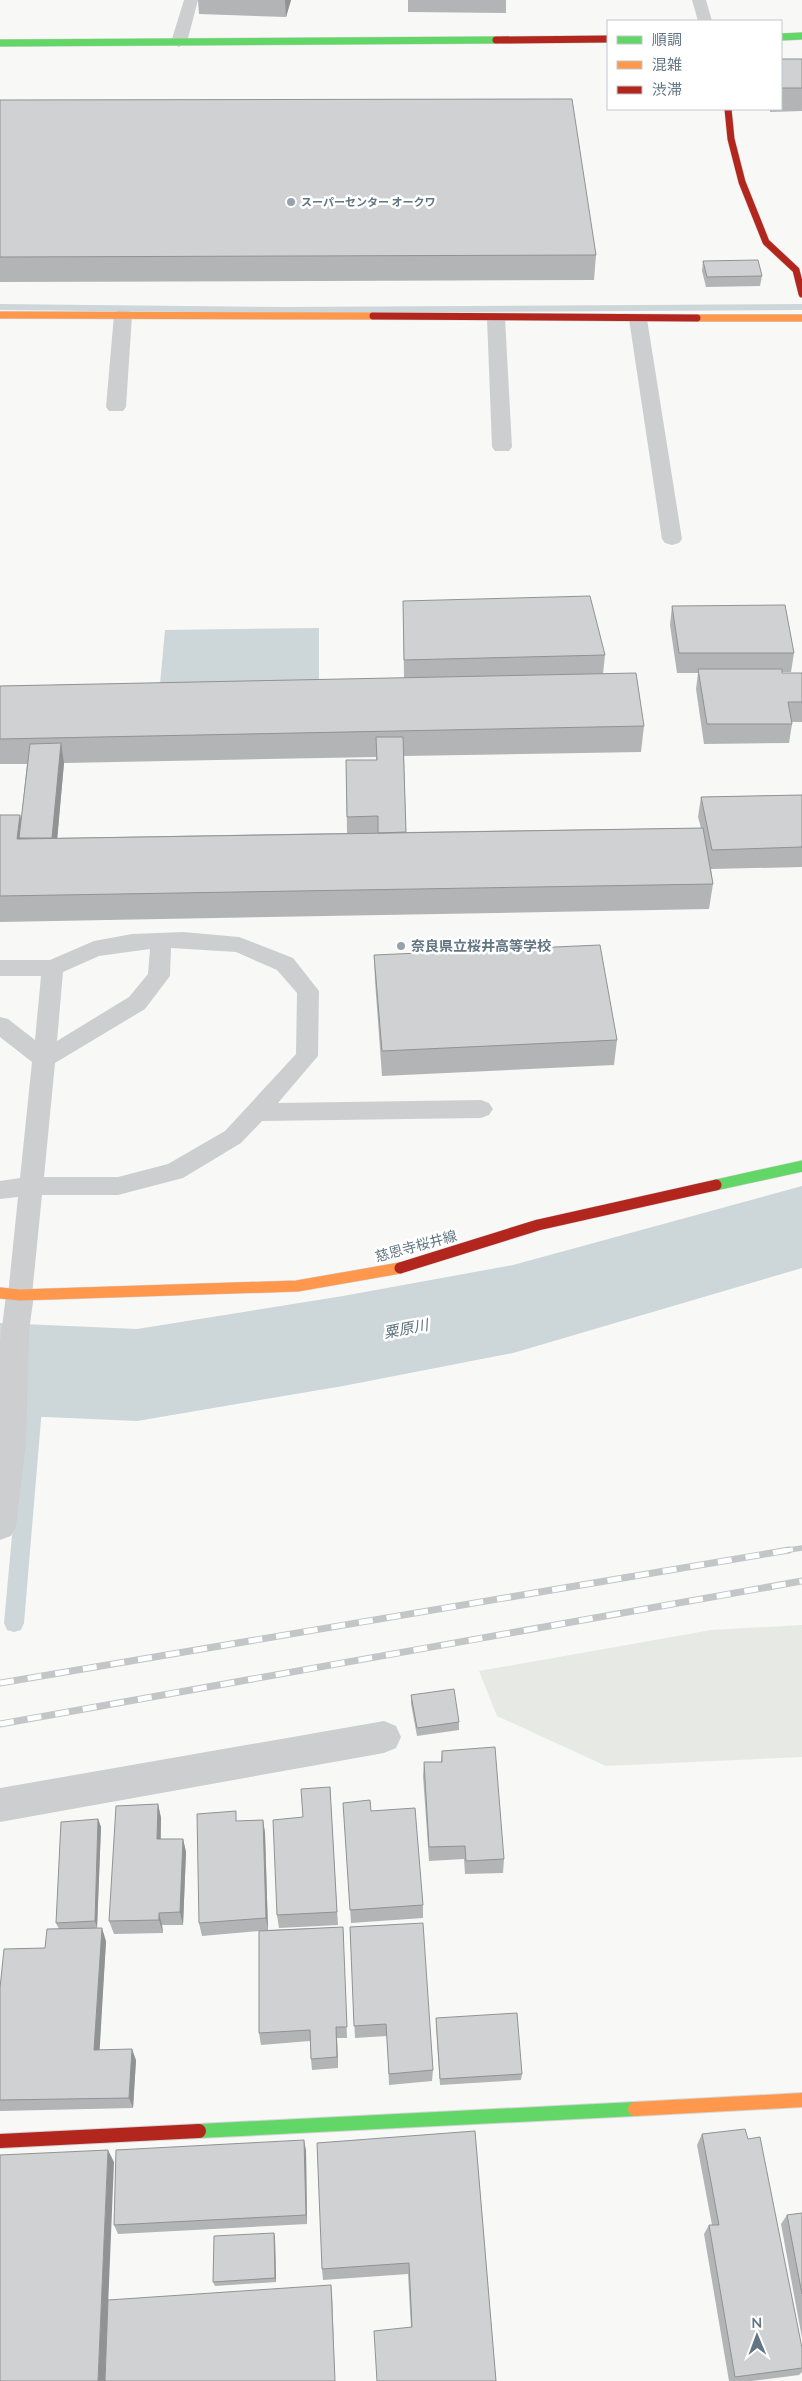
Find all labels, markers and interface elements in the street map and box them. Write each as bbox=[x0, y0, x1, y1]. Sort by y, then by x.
legend bbox=[607, 20, 782, 110]
text: 順調 bbox=[652, 30, 682, 48]
text: 混雑 bbox=[652, 55, 682, 73]
text: 渋滞 bbox=[652, 80, 682, 98]
place label: スーパーセンター オークワ bbox=[301, 195, 436, 208]
marker: スーパーセンター オークワ bbox=[285, 196, 297, 208]
place label: 奈良県立桜井高等学校 bbox=[411, 937, 551, 954]
marker: 奈良県立桜井高等学校 bbox=[395, 940, 407, 952]
street label: 慈恩寺桜井線 bbox=[373, 1226, 459, 1265]
water label: 粟原川 bbox=[382, 1315, 432, 1341]
north arrow bbox=[732, 2311, 782, 2361]
text: N bbox=[751, 2314, 762, 2331]

